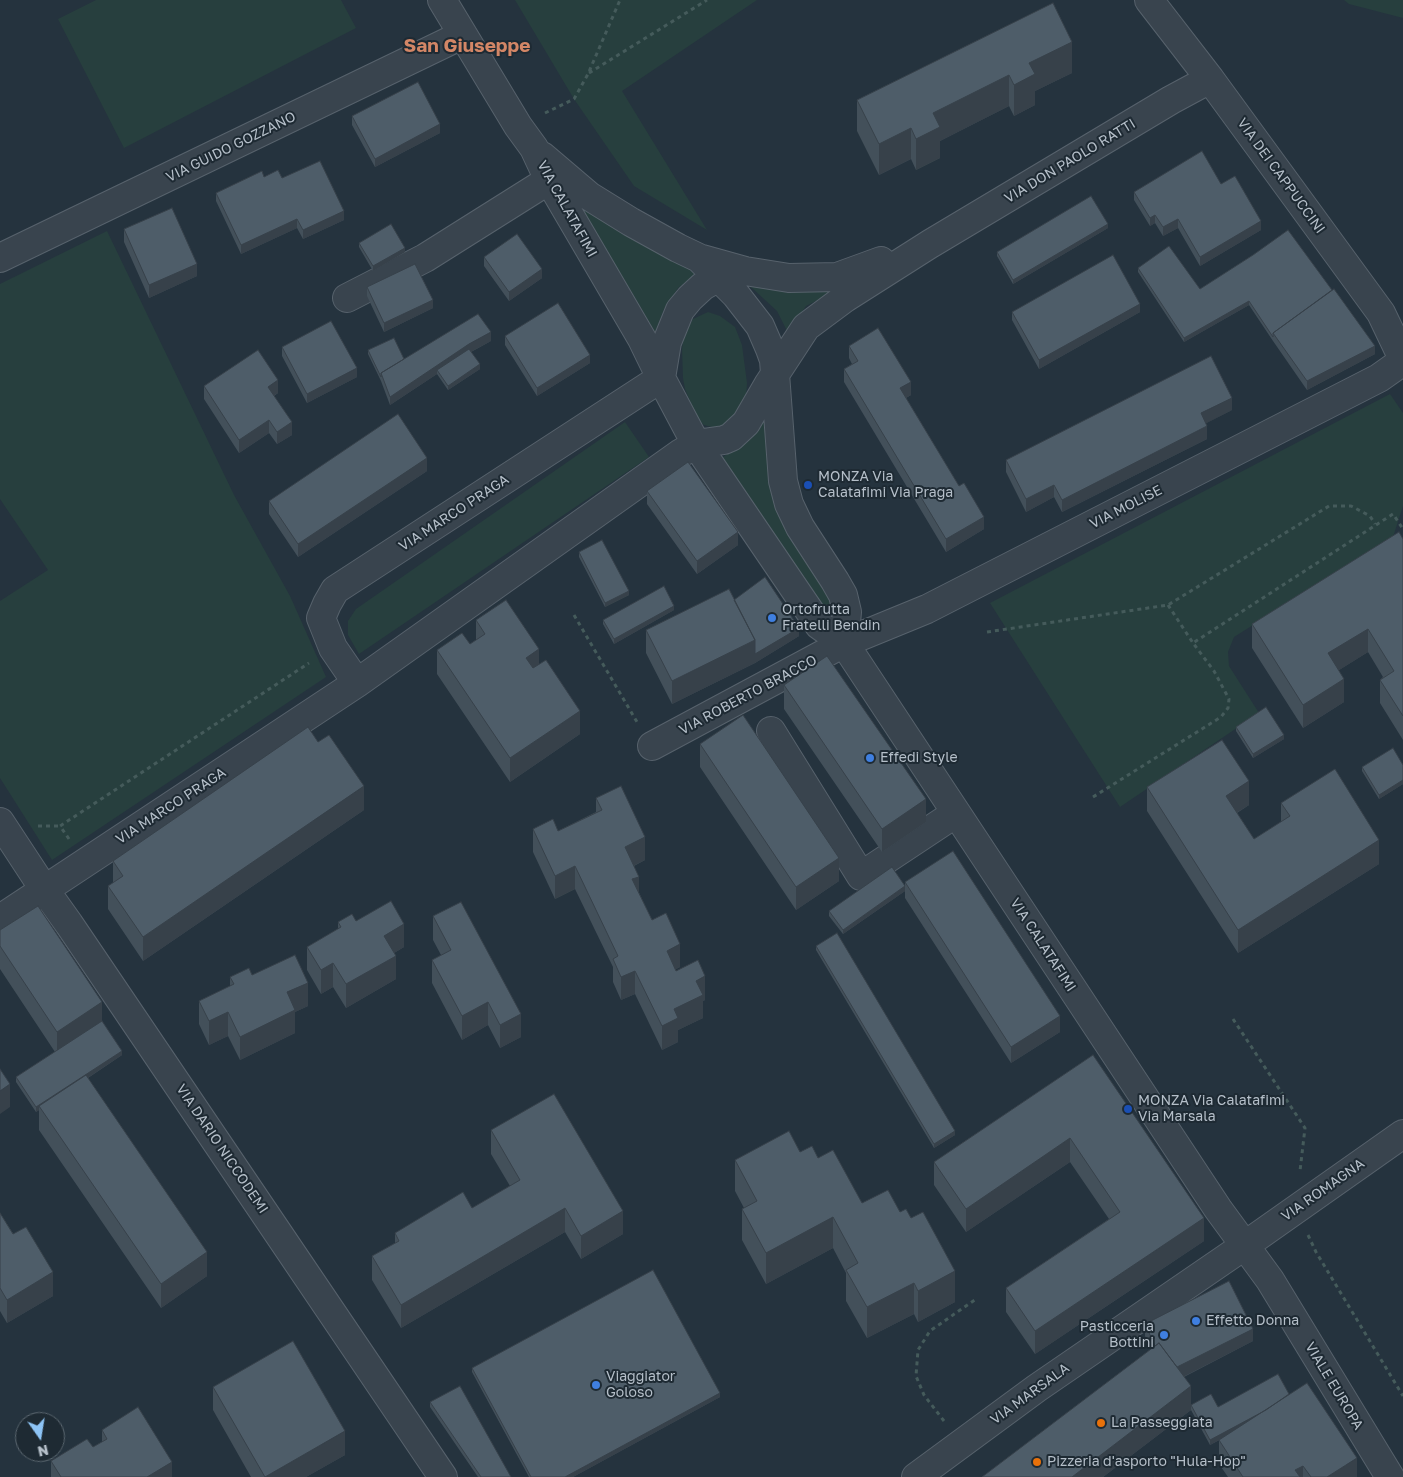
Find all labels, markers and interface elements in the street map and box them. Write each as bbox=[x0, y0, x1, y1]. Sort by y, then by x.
district label: San Giuseppe bbox=[404, 35, 530, 57]
street label: VIA GUIDO GOZZANO bbox=[163, 108, 299, 186]
street label: VIA DON PAOLO RATTI bbox=[1001, 115, 1139, 207]
street label: VIA DEI CAPPUCCINI bbox=[1233, 115, 1329, 237]
street label: VIA CALATAFIMI bbox=[533, 158, 601, 260]
place label: MONZA Via Calatafimi Via Praga bbox=[818, 469, 953, 502]
street label: VIA MARCO PRAGA bbox=[396, 471, 512, 555]
marker: MONZA Via Calatafimi Via Praga bbox=[802, 479, 814, 491]
street label: VIA MOLISE bbox=[1087, 482, 1165, 532]
place label: Ortofrutta Fratelli Bendin bbox=[782, 602, 880, 634]
marker: Ortofrutta Fratelli Bendin bbox=[766, 612, 778, 624]
street label: VIA ROBERTO BRACCO bbox=[676, 652, 820, 738]
place label: Effedi Style bbox=[880, 750, 958, 766]
marker: Effedi Style bbox=[864, 752, 876, 764]
street label: VIA MARCO PRAGA bbox=[113, 764, 229, 848]
street label: VIA CALATAFIMI bbox=[1007, 895, 1079, 995]
street label: VIA DARIO NICCODEMI bbox=[172, 1081, 272, 1217]
place label: MONZA Via Calatafimi Via Marsala bbox=[1138, 1093, 1285, 1126]
marker: MONZA Via Calatafimi Via Marsala bbox=[1122, 1103, 1134, 1115]
street label: VIA ROMAGNA bbox=[1278, 1155, 1368, 1225]
place label: Effetto Donna bbox=[1206, 1313, 1299, 1329]
marker: Effetto Donna bbox=[1190, 1315, 1202, 1327]
place label: Pasticceria Bottini bbox=[1080, 1319, 1154, 1351]
marker: Pasticceria Bottini bbox=[1158, 1329, 1170, 1341]
street label: VIALE EUROPA bbox=[1301, 1339, 1367, 1433]
street label: VIA MARSALA bbox=[987, 1360, 1073, 1428]
place label: Viaggiator Goloso bbox=[606, 1369, 675, 1401]
marker: Viaggiator Goloso bbox=[590, 1379, 602, 1391]
north arrow bbox=[15, 1412, 65, 1462]
place label: La Passeggiata bbox=[1111, 1415, 1213, 1431]
marker: La Passeggiata bbox=[1095, 1417, 1107, 1429]
text: N bbox=[36, 1442, 50, 1461]
place label: Pizzeria d'asporto "Hula-Hop" bbox=[1047, 1454, 1246, 1470]
marker: Pizzeria d'asporto "Hula-Hop" bbox=[1031, 1456, 1043, 1468]

